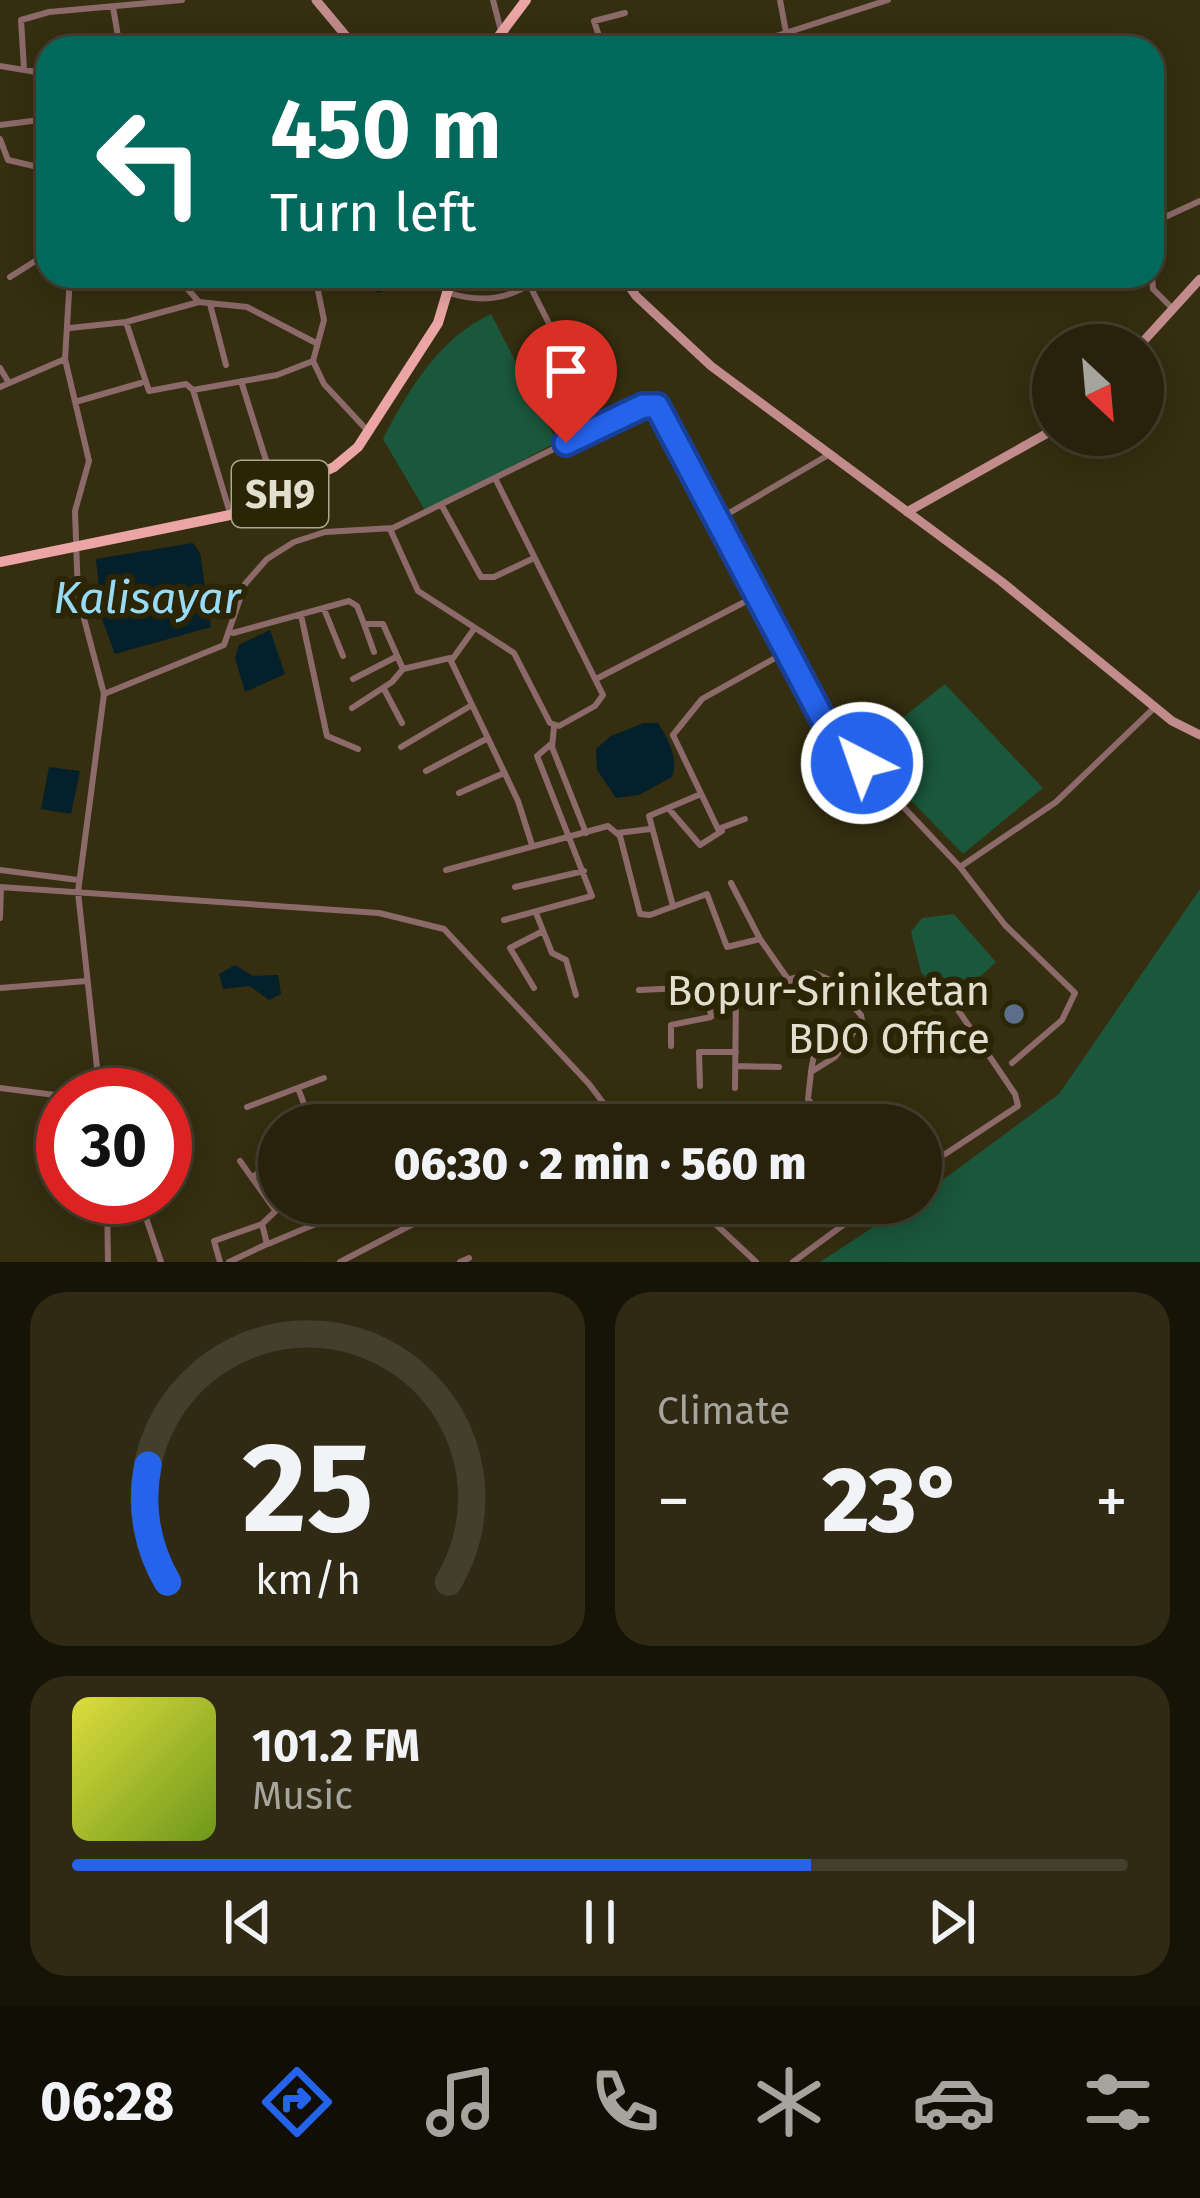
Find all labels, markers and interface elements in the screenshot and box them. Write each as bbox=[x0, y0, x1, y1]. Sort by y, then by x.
text: 450 m bbox=[270, 79, 502, 180]
icon: left bbox=[72, 84, 228, 240]
text: Turn left bbox=[270, 181, 477, 245]
pin bbox=[515, 320, 617, 443]
north arrow bbox=[1032, 324, 1164, 456]
map controls bbox=[1032, 324, 1164, 456]
icon: arrive bbox=[533, 338, 599, 404]
road number: SH9 bbox=[232, 461, 328, 527]
water label: Kalisayar bbox=[53, 571, 242, 625]
position arrow bbox=[799, 700, 925, 826]
place label: Bopur-Sriniketan BDO Office bbox=[667, 966, 990, 1064]
marker: Bopur-Sriniketan BDO Office bbox=[1001, 1001, 1027, 1027]
speed limit sign: 30 bbox=[36, 1068, 192, 1224]
text: 06:30 · 2 min · 560 m bbox=[394, 1137, 806, 1191]
text: Climate bbox=[657, 1388, 790, 1434]
text: 25 bbox=[242, 1414, 373, 1564]
text: 23° bbox=[822, 1447, 963, 1555]
text: − bbox=[657, 1462, 690, 1541]
text: + bbox=[1095, 1462, 1128, 1541]
text: km/h bbox=[254, 1554, 361, 1605]
text: 101.2 FM bbox=[252, 1719, 420, 1773]
text: Music bbox=[252, 1773, 353, 1819]
icon: previous bbox=[215, 1889, 281, 1955]
icon: pause bbox=[567, 1889, 633, 1955]
icon: next bbox=[919, 1889, 985, 1955]
icon: directions bbox=[255, 2060, 339, 2144]
icon: music bbox=[419, 2060, 503, 2144]
icon: phone bbox=[583, 2060, 667, 2144]
icon: climate bbox=[747, 2060, 831, 2144]
icon: car bbox=[912, 2060, 996, 2144]
icon: filters bbox=[1076, 2060, 1160, 2144]
text: 06:28 bbox=[40, 2070, 174, 2134]

